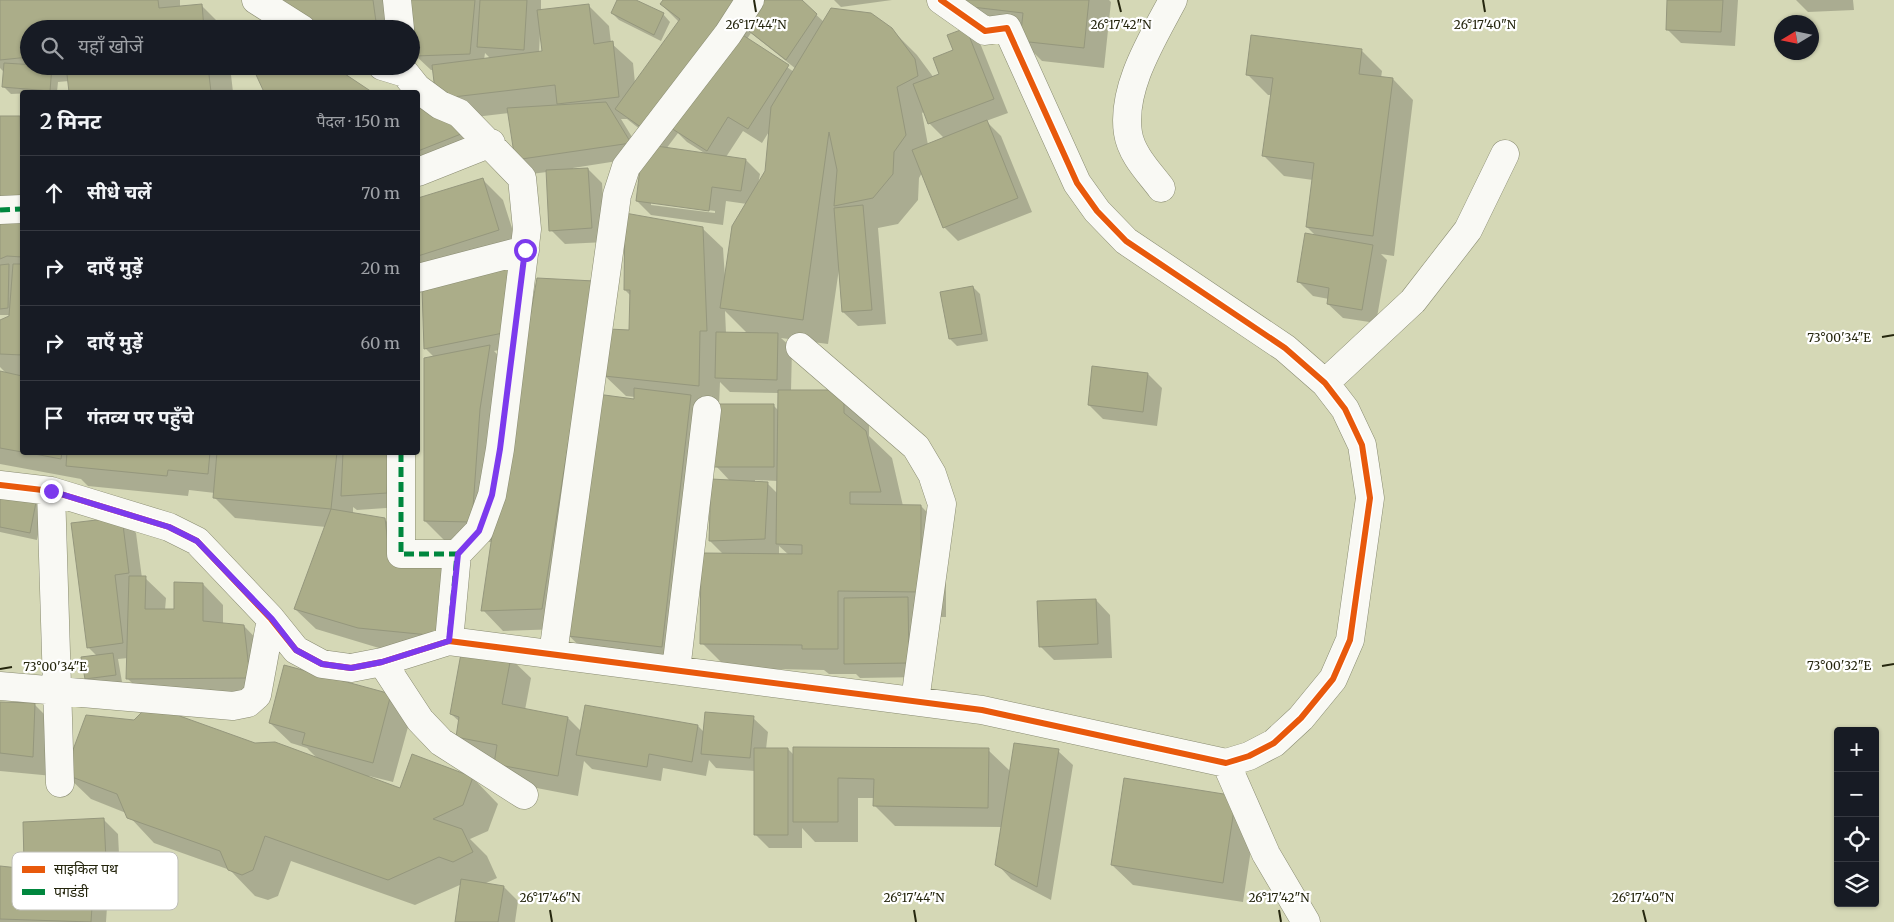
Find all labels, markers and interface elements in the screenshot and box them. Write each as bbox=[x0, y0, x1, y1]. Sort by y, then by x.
north arrow bbox=[1774, 15, 1819, 60]
text: 26°17'44"N bbox=[726, 17, 787, 32]
text: 26°17'42"N bbox=[1090, 17, 1152, 32]
text: 26°17'40"N bbox=[1454, 17, 1517, 32]
search box bbox=[20, 20, 420, 75]
icon: search bbox=[38, 34, 66, 62]
text: यहाँ खोजें bbox=[78, 34, 143, 58]
text: 2 मिनट bbox=[40, 108, 101, 135]
text: पैदल · 150 m bbox=[316, 111, 400, 131]
icon: ahead bbox=[40, 179, 68, 207]
text: सीधे चलें bbox=[87, 180, 151, 204]
text: 70 m bbox=[361, 183, 400, 203]
route start bbox=[514, 239, 537, 262]
icon: right bbox=[40, 254, 68, 282]
text: दाएँ मुड़ें bbox=[87, 255, 143, 279]
text: 20 m bbox=[361, 258, 400, 278]
icon: right bbox=[40, 329, 68, 357]
text: दाएँ मुड़ें bbox=[87, 330, 143, 354]
text: 73°00'34"E bbox=[1807, 330, 1871, 345]
text: 60 m bbox=[360, 333, 400, 353]
icon: arrive bbox=[40, 404, 68, 432]
text: गंतव्य पर पहुँचे bbox=[87, 405, 194, 429]
route end bbox=[40, 480, 63, 503]
text: 73°00'32"E bbox=[1807, 658, 1871, 673]
text: 73°00'34"E bbox=[23, 659, 87, 674]
map controls bbox=[1834, 727, 1879, 907]
button: + bbox=[1834, 727, 1879, 772]
button: − bbox=[1834, 772, 1879, 817]
button: locate bbox=[1834, 817, 1879, 862]
legend bbox=[12, 852, 178, 910]
text: साइकिल पथ bbox=[54, 860, 119, 878]
button: layers bbox=[1834, 862, 1879, 907]
text: पगडंडी bbox=[54, 883, 89, 901]
text: 26°17'46"N bbox=[519, 890, 581, 905]
text: 26°17'44"N bbox=[884, 890, 945, 905]
text: 26°17'42"N bbox=[1248, 890, 1310, 905]
text: 26°17'40"N bbox=[1612, 890, 1675, 905]

